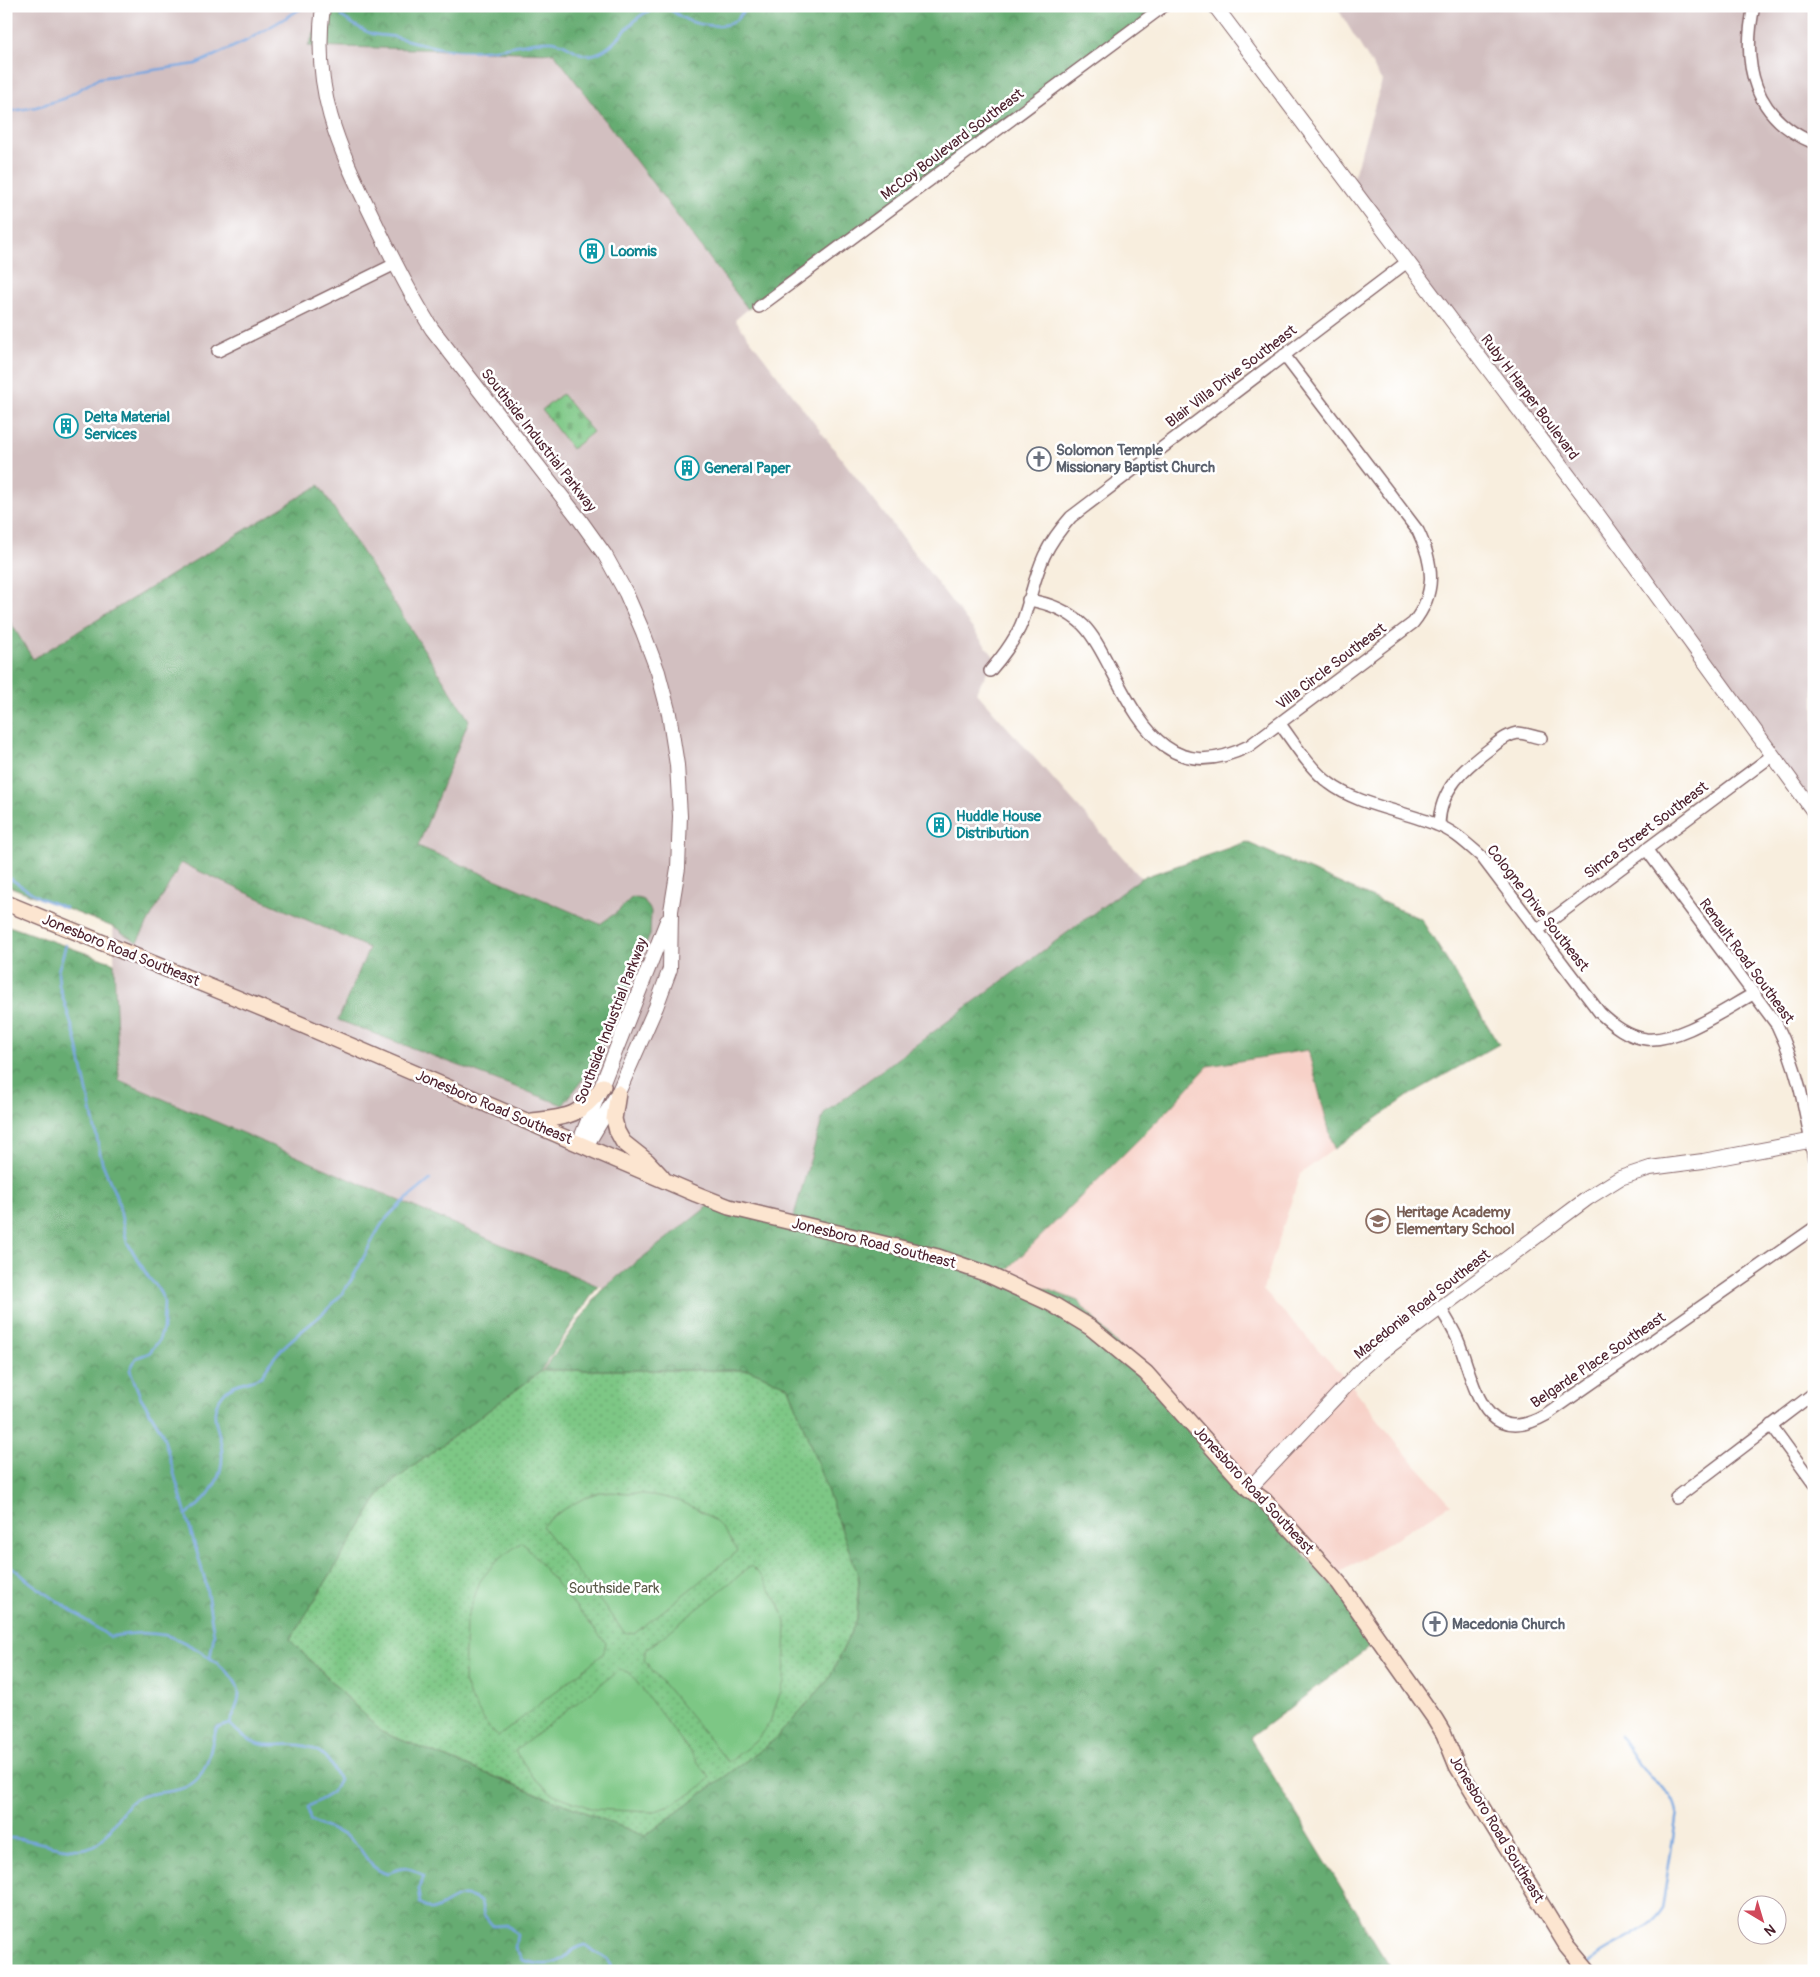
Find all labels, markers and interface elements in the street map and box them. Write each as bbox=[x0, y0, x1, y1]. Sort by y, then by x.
street label: McCoy Boulevard Southeast bbox=[877, 84, 1028, 204]
building icon: Loomis bbox=[579, 238, 605, 264]
place label: Loomis bbox=[610, 242, 657, 261]
street label: Blair Villa Drive Southeast bbox=[1162, 320, 1301, 432]
street label: Ruby H Harper Boulevard bbox=[1476, 331, 1583, 464]
street label: Southside Industrial Parkway bbox=[477, 365, 601, 516]
place label: Delta Material Services bbox=[84, 408, 170, 444]
building icon: Delta Material Services bbox=[53, 413, 79, 439]
place label: Solomon Temple Missionary Baptist Church bbox=[1056, 441, 1215, 477]
church icon: Solomon Temple Missionary Baptist Church bbox=[1026, 446, 1052, 472]
building icon: General Paper bbox=[674, 455, 700, 481]
place label: General Paper bbox=[704, 459, 791, 478]
street label: Villa Circle Southeast bbox=[1273, 618, 1391, 714]
street label: Simca Street Southeast bbox=[1580, 777, 1713, 883]
place label: Huddle House Distribution bbox=[956, 807, 1042, 843]
building icon: Huddle House Distribution bbox=[926, 812, 952, 838]
street label: Cologne Drive Southeast bbox=[1482, 841, 1594, 976]
street label: Renault Road Southeast bbox=[1695, 895, 1799, 1028]
street label: Jonesboro Road Southeast bbox=[39, 910, 203, 991]
street label: Southside Industrial Parkway bbox=[571, 935, 652, 1107]
street label: Jonesboro Road Southeast bbox=[413, 1066, 576, 1149]
place label: Heritage Academy Elementary School bbox=[1396, 1203, 1515, 1239]
school or university icon: Heritage Academy Elementary School bbox=[1365, 1208, 1391, 1234]
street label: Jonesboro Road Southeast bbox=[790, 1214, 959, 1273]
street label: Macedonia Road Southeast bbox=[1350, 1245, 1495, 1364]
street label: Belgarde Place Southeast bbox=[1527, 1308, 1670, 1413]
street label: Jonesboro Road Southeast bbox=[1189, 1422, 1319, 1559]
park label: Southside Park bbox=[568, 1579, 660, 1598]
church icon: Macedonia Church bbox=[1422, 1611, 1448, 1637]
place label: Macedonia Church bbox=[1452, 1615, 1565, 1634]
street label: Jonesboro Road Southeast bbox=[1445, 1752, 1549, 1907]
north arrow bbox=[1738, 1894, 1788, 1944]
text: N bbox=[1761, 1920, 1779, 1939]

